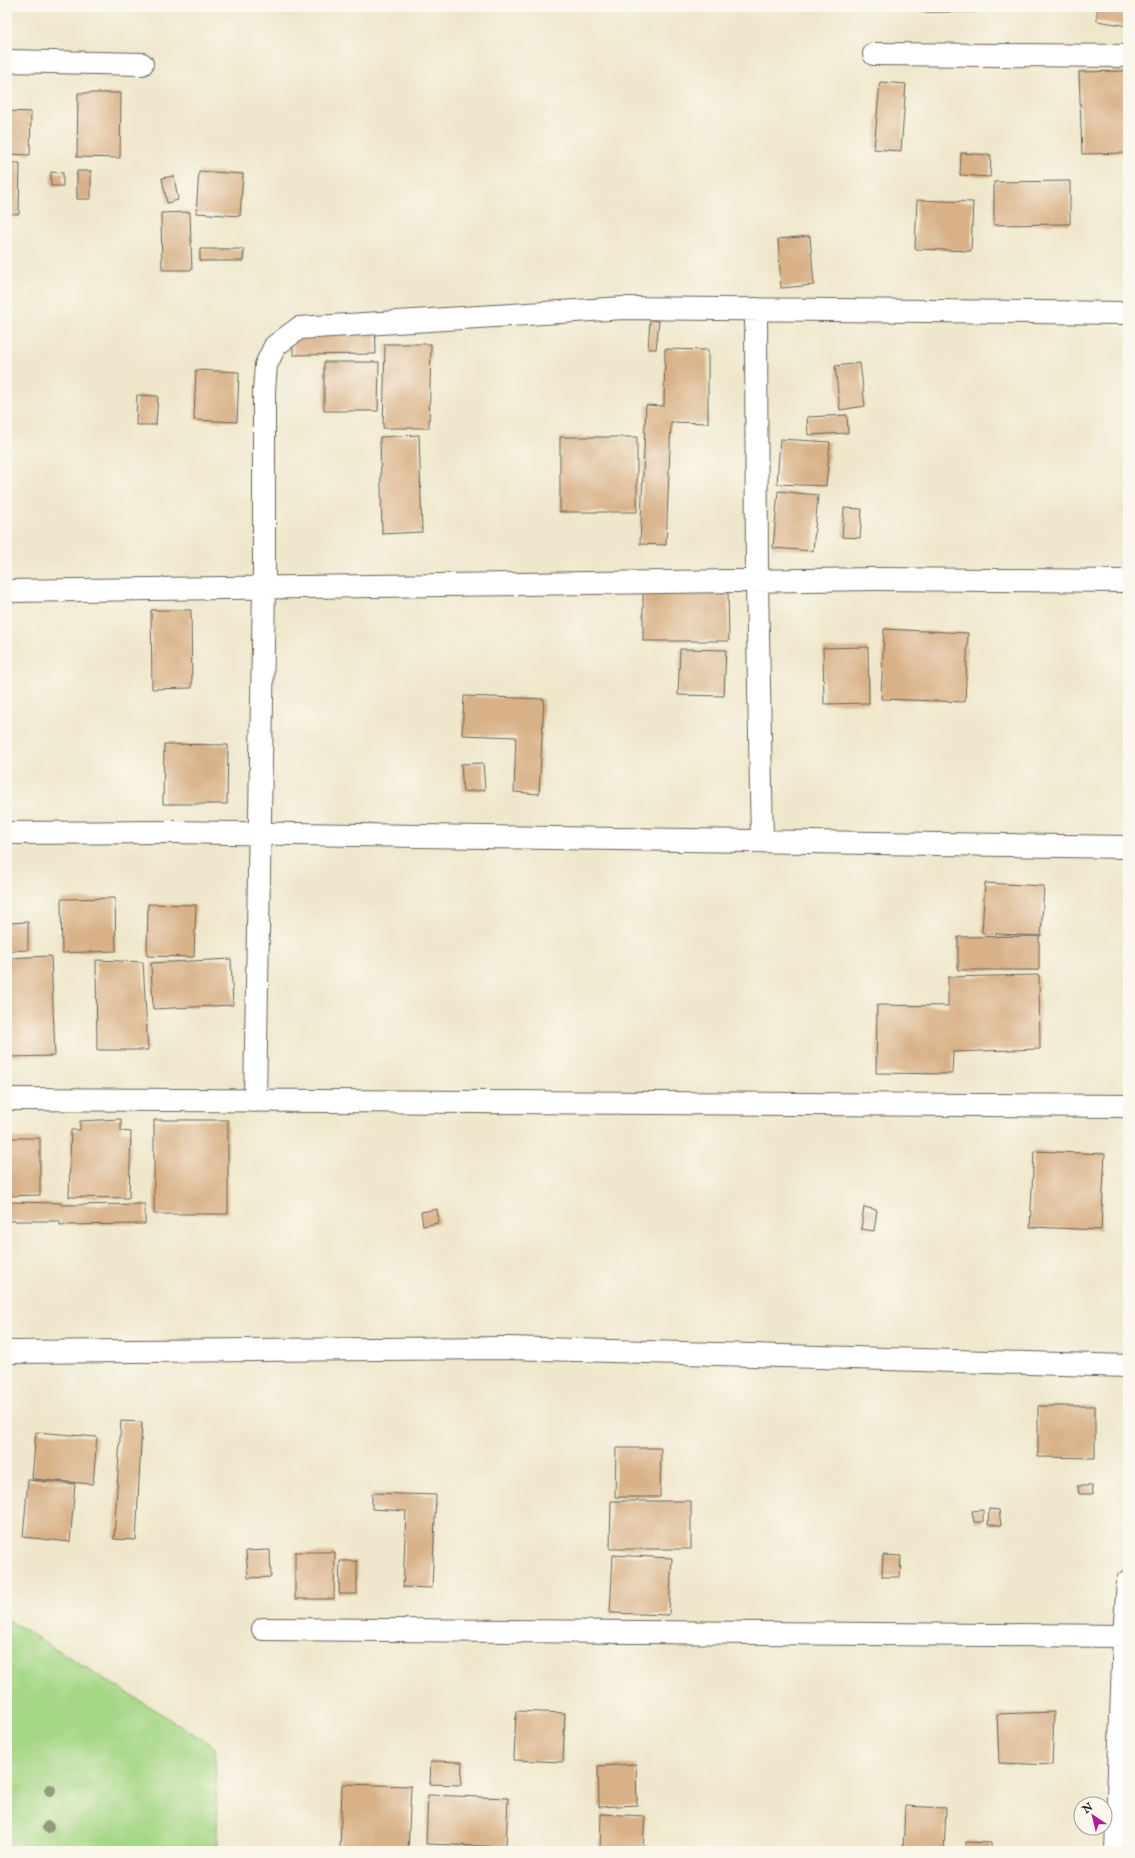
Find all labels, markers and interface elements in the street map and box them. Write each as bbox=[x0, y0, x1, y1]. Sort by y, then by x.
north arrow bbox=[1073, 1796, 1113, 1836]
text: N bbox=[1079, 1800, 1096, 1818]

